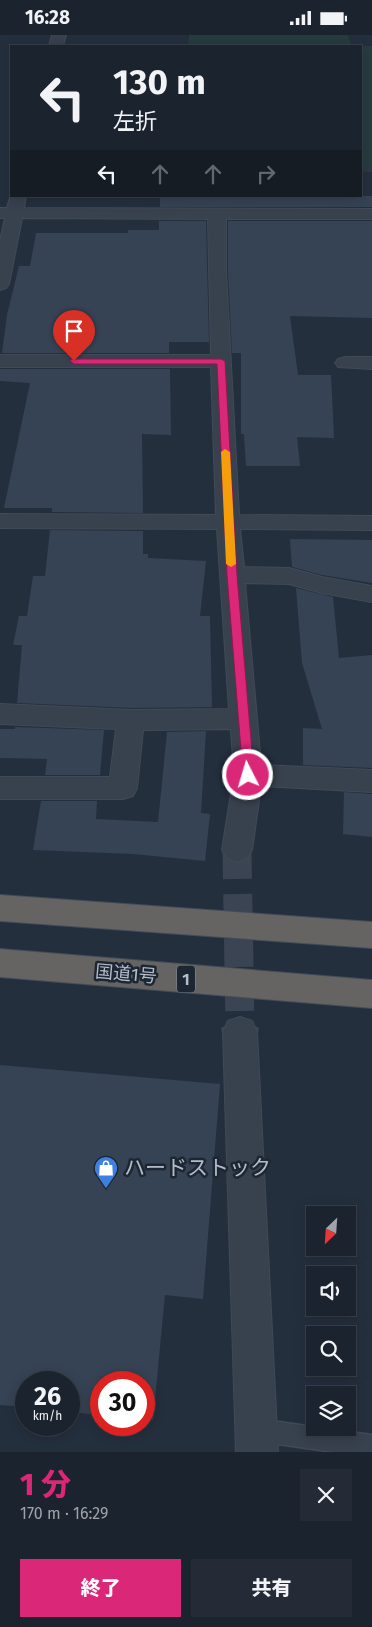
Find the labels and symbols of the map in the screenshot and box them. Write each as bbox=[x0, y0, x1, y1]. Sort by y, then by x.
pin bbox=[53, 310, 95, 361]
position arrow bbox=[221, 748, 273, 800]
street label: 国道1号 bbox=[94, 960, 158, 988]
road number: 1 bbox=[177, 966, 195, 993]
shop icon: ハードストック bbox=[93, 1155, 119, 1189]
place label: ハードストック bbox=[124, 1155, 271, 1181]
north arrow bbox=[306, 1206, 356, 1256]
speed limit sign: 30 bbox=[90, 1371, 155, 1436]

